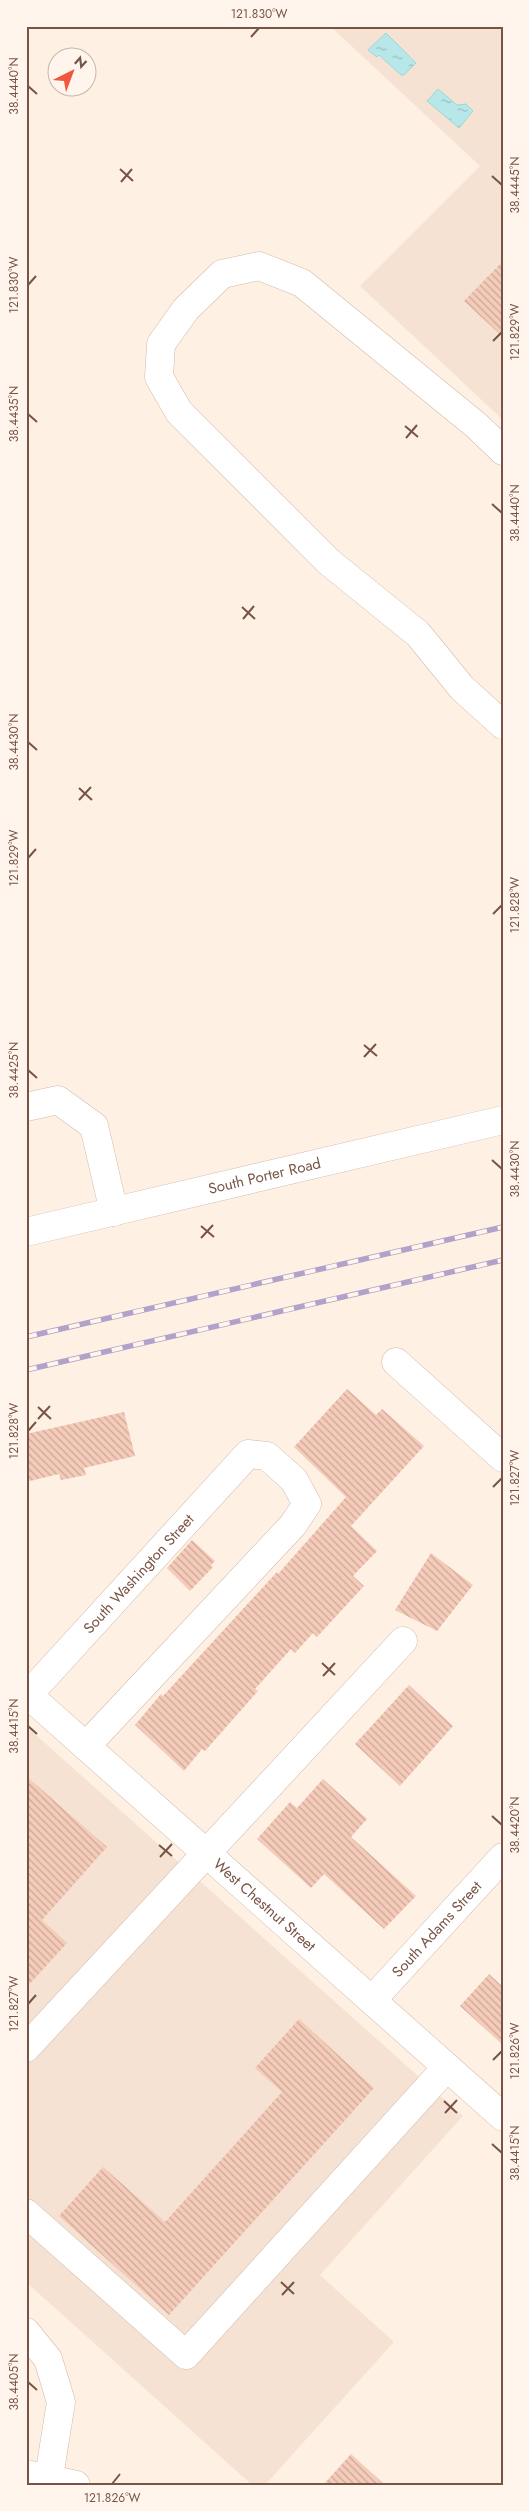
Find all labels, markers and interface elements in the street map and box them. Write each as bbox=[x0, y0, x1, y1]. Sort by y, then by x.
text: 121.830°W bbox=[231, 5, 287, 23]
north arrow bbox=[48, 48, 98, 98]
text: N bbox=[70, 51, 92, 73]
text: 38.4440°N bbox=[5, 57, 23, 115]
text: 38.4445°N bbox=[506, 157, 524, 213]
text: 121.830°W bbox=[5, 257, 23, 313]
text: 121.829°W bbox=[506, 304, 524, 360]
text: 38.4435°N bbox=[5, 386, 23, 442]
text: 38.4440°N bbox=[506, 484, 524, 542]
text: 38.4430°N bbox=[5, 714, 23, 770]
text: 121.829°W bbox=[5, 830, 23, 886]
text: 121.828°W bbox=[506, 877, 524, 933]
text: 38.4425°N bbox=[5, 1042, 23, 1098]
text: 38.4430°N bbox=[506, 1141, 524, 1197]
street label: South Porter Road bbox=[206, 1152, 323, 1200]
text: 121.828°W bbox=[5, 1403, 23, 1459]
text: 121.827°W bbox=[506, 1450, 524, 1506]
street label: South Washington Street bbox=[78, 1509, 199, 1639]
text: 38.4415°N bbox=[5, 1698, 23, 1754]
text: 38.4420°N bbox=[506, 1796, 524, 1854]
street label: West Chestnut Street bbox=[208, 1853, 321, 1957]
street label: South Adams Street bbox=[387, 1876, 487, 1982]
text: 121.827°W bbox=[5, 1976, 23, 2032]
text: 121.826°W bbox=[506, 2023, 524, 2079]
text: 38.4415°N bbox=[506, 2125, 524, 2181]
text: 38.4405°N bbox=[5, 2353, 23, 2411]
text: 121.826°W bbox=[84, 2489, 140, 2507]

